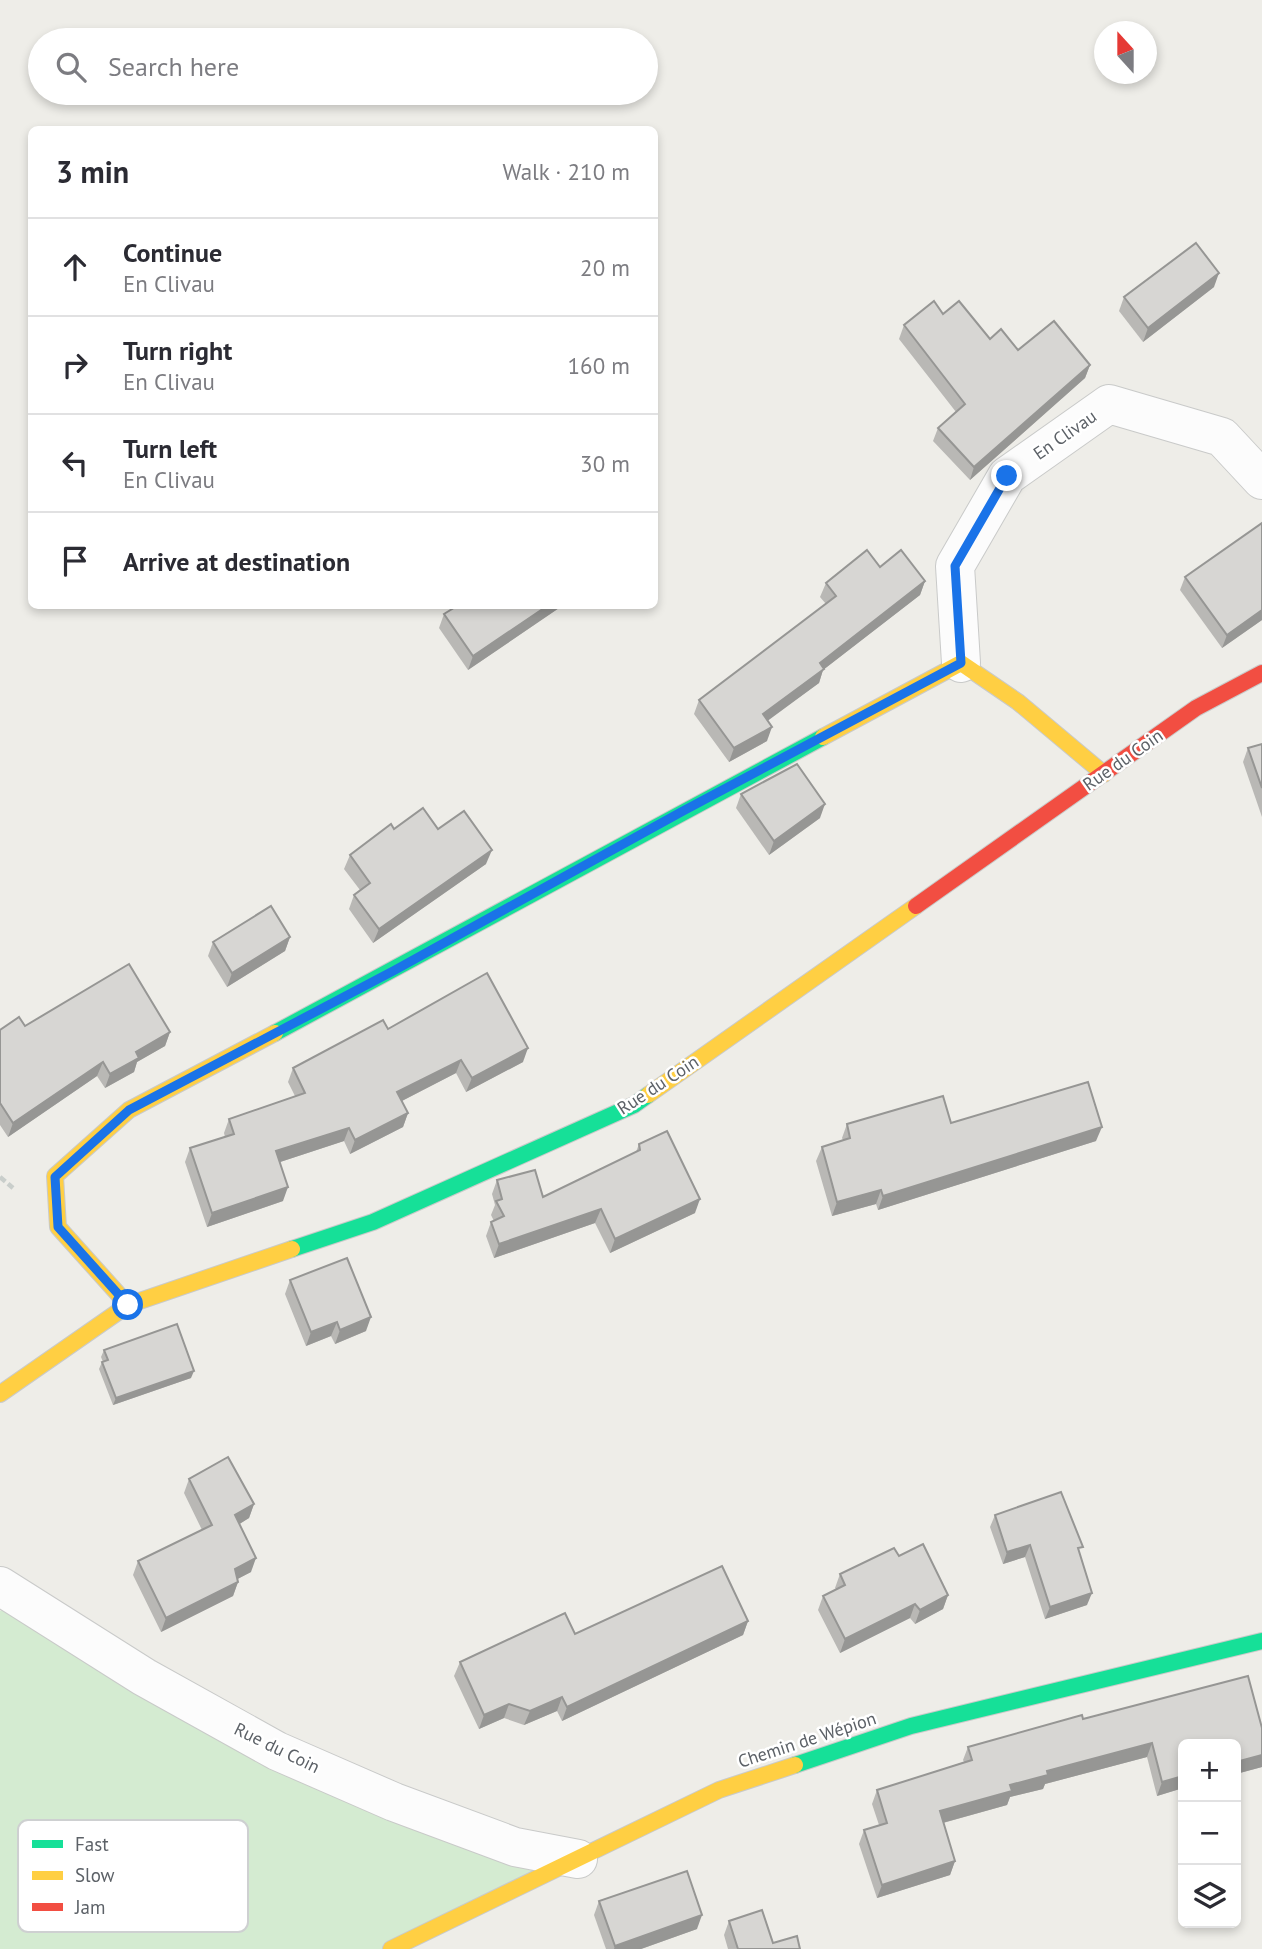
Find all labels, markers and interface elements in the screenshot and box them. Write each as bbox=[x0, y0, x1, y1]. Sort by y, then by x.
north arrow bbox=[1094, 21, 1157, 84]
search box bbox=[28, 28, 658, 105]
icon: search bbox=[52, 48, 90, 86]
text: Search here bbox=[108, 50, 239, 83]
text: 3 min bbox=[56, 152, 129, 191]
text: Walk · 210 m bbox=[503, 157, 630, 186]
text: Continue bbox=[123, 236, 222, 269]
icon: ahead bbox=[56, 248, 94, 286]
text: 20 m bbox=[580, 253, 630, 282]
text: En Clivau bbox=[123, 269, 215, 298]
text: Turn right bbox=[123, 334, 232, 367]
icon: right bbox=[56, 346, 94, 384]
text: 160 m bbox=[568, 351, 630, 380]
text: En Clivau bbox=[123, 367, 215, 396]
street label: En Clivau bbox=[1029, 405, 1101, 465]
text: Turn left bbox=[123, 432, 217, 465]
icon: left bbox=[56, 444, 94, 482]
text: 30 m bbox=[580, 449, 630, 478]
route end bbox=[991, 460, 1022, 491]
text: En Clivau bbox=[123, 465, 215, 494]
icon: arrive bbox=[56, 542, 94, 580]
text: Arrive at destination bbox=[123, 545, 350, 578]
street label: Rue du Coin bbox=[1078, 724, 1167, 795]
street label: Rue du Coin bbox=[613, 1050, 703, 1119]
route start bbox=[112, 1289, 143, 1320]
street label: Chemin de Wépion bbox=[735, 1706, 879, 1773]
street label: Rue du Coin bbox=[231, 1717, 324, 1778]
map controls bbox=[1178, 1739, 1241, 1928]
button: + bbox=[1178, 1739, 1241, 1802]
button: − bbox=[1178, 1802, 1241, 1865]
legend bbox=[18, 1820, 248, 1932]
text: Fast bbox=[75, 1832, 109, 1856]
text: Slow bbox=[75, 1863, 115, 1887]
button: layers bbox=[1178, 1865, 1241, 1928]
text: Jam bbox=[74, 1895, 105, 1919]

